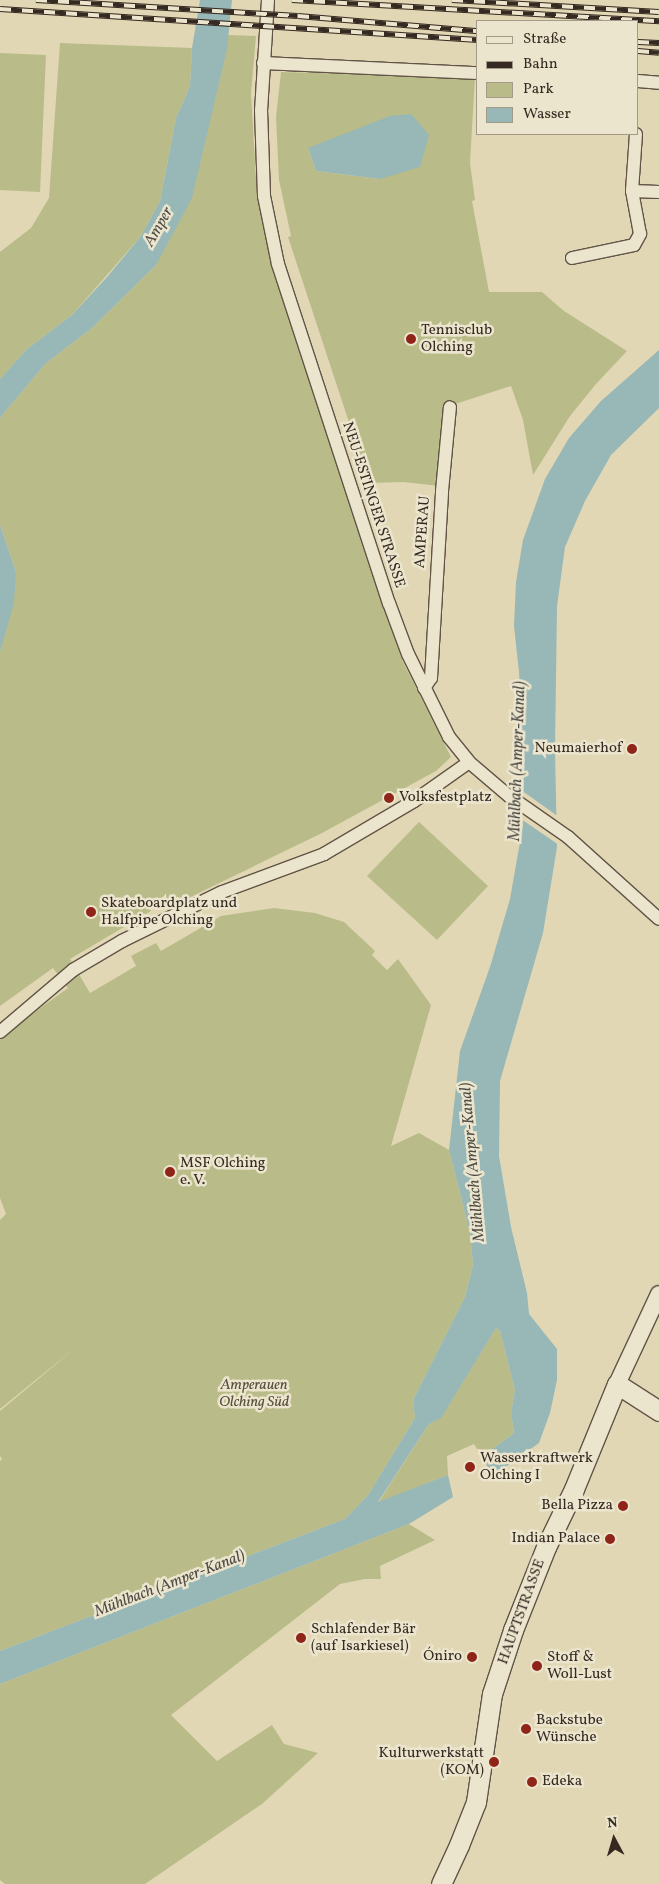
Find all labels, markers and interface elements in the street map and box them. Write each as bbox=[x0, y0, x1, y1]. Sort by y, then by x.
legend bbox=[477, 20, 639, 135]
text: Straße bbox=[523, 29, 566, 50]
text: Bahn bbox=[523, 54, 558, 75]
text: Park bbox=[523, 79, 554, 100]
text: Wasser bbox=[523, 104, 571, 125]
water label: Amper bbox=[140, 204, 178, 250]
place label: Tennisclub Olching bbox=[421, 321, 492, 356]
marker: Tennisclub Olching bbox=[405, 333, 417, 345]
street label: NEU-ESTINGER STRASSE bbox=[338, 420, 408, 590]
street label: AMPERAU bbox=[411, 495, 435, 569]
water label: Mühlbach (Amper-Kanal) bbox=[506, 681, 530, 841]
place label: Neumaierhof bbox=[535, 740, 622, 758]
marker: Neumaierhof bbox=[626, 743, 638, 755]
place label: Volksfestplatz bbox=[399, 789, 492, 807]
marker: Volksfestplatz bbox=[383, 792, 395, 804]
place label: Skateboardplatz und Halfpipe Olching bbox=[101, 894, 237, 929]
marker: Skateboardplatz und Halfpipe Olching bbox=[85, 906, 97, 918]
water label: Mühlbach (Amper-Kanal) bbox=[456, 1081, 490, 1243]
place label: MSF Olching e. V. bbox=[180, 1154, 266, 1189]
marker: MSF Olching e. V. bbox=[164, 1166, 176, 1178]
park label: Amperauen Olching Süd bbox=[219, 1376, 289, 1411]
place label: Wasserkraftwerk Olching I bbox=[480, 1449, 593, 1484]
marker: Wasserkraftwerk Olching I bbox=[464, 1461, 476, 1473]
place label: Bella Pizza bbox=[541, 1497, 613, 1515]
marker: Bella Pizza bbox=[617, 1500, 629, 1512]
place label: Indian Palace bbox=[511, 1530, 600, 1548]
marker: Indian Palace bbox=[604, 1533, 616, 1545]
water label: Mühlbach (Amper-Kanal) bbox=[92, 1546, 248, 1622]
street label: HAUPTSTRASSE bbox=[495, 1557, 549, 1667]
place label: Schlafender Bär (auf Isarkiesel) bbox=[311, 1620, 416, 1655]
marker: Schlafender Bär (auf Isarkiesel) bbox=[295, 1632, 307, 1644]
place label: Óniro bbox=[423, 1648, 462, 1666]
place label: Stoff & Woll-Lust bbox=[547, 1648, 612, 1683]
marker: Óniro bbox=[466, 1651, 478, 1663]
marker: Stoff & Woll-Lust bbox=[531, 1660, 543, 1672]
place label: Backstube Wünsche bbox=[536, 1711, 603, 1746]
marker: Backstube Wünsche bbox=[520, 1723, 532, 1735]
place label: Kulturwerkstatt (KOM) bbox=[379, 1744, 484, 1779]
marker: Kulturwerkstatt (KOM) bbox=[488, 1756, 500, 1768]
place label: Edeka bbox=[542, 1773, 582, 1791]
marker: Edeka bbox=[526, 1776, 538, 1788]
north arrow bbox=[589, 1814, 639, 1864]
text: N bbox=[606, 1814, 618, 1834]

